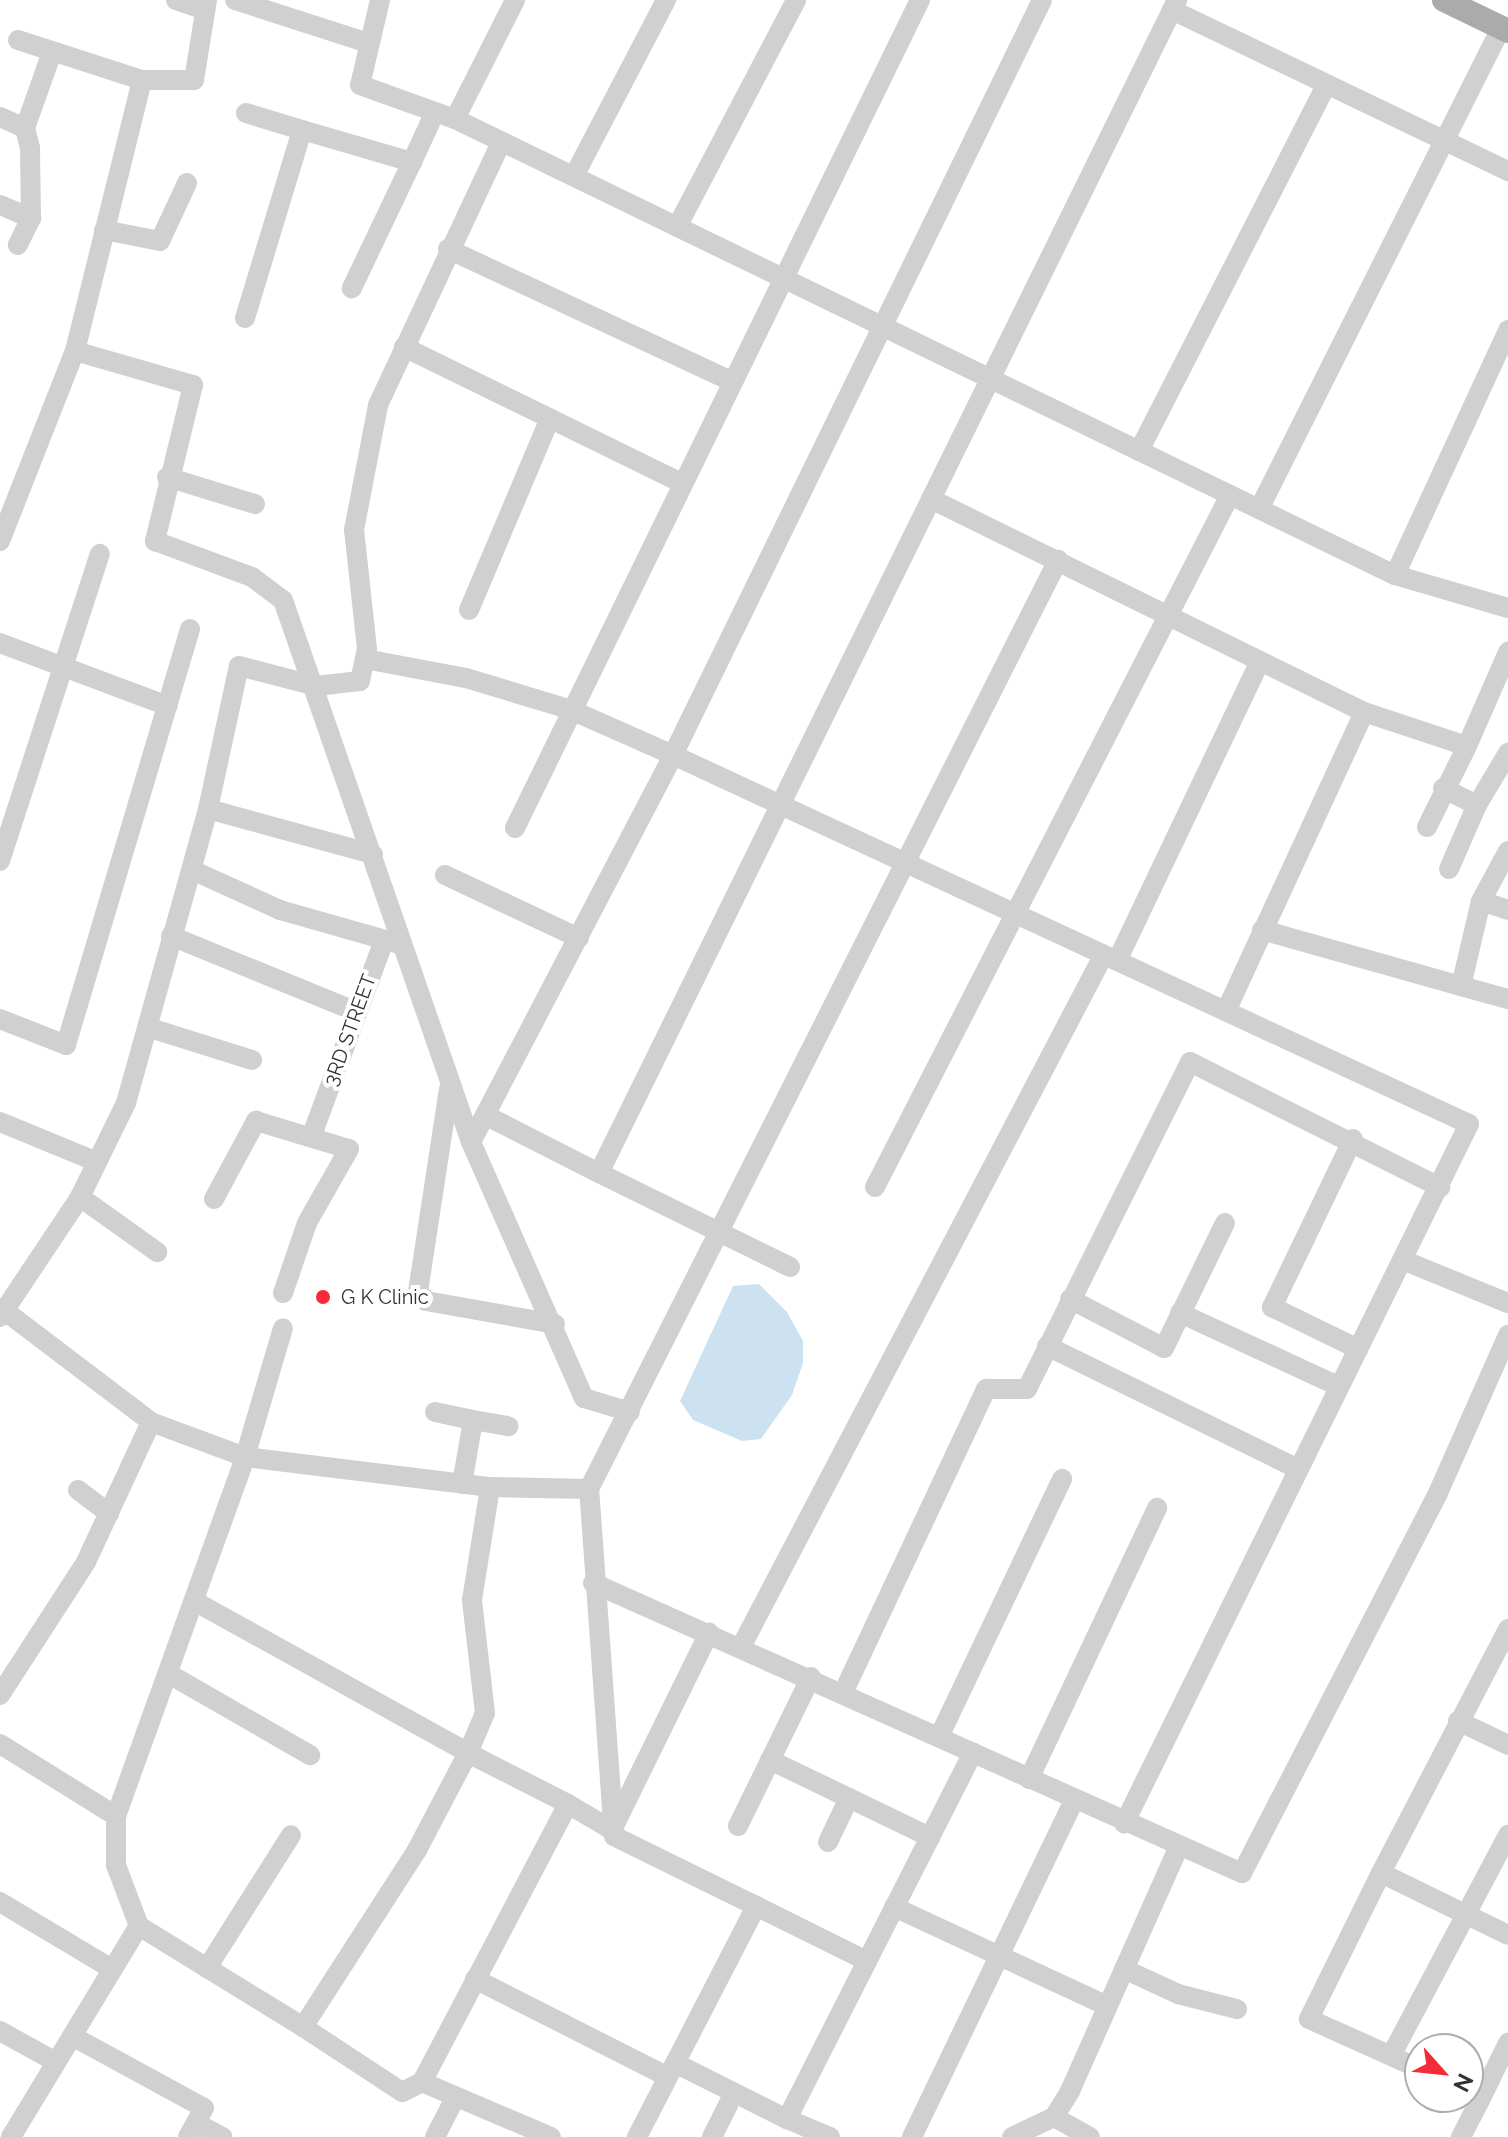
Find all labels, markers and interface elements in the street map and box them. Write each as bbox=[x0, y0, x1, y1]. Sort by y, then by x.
street label: 3RD STREET bbox=[319, 971, 381, 1089]
place label: G K Clinic bbox=[341, 1285, 429, 1309]
marker: G K Clinic bbox=[312, 1286, 334, 1308]
north arrow bbox=[1404, 2033, 1484, 2113]
text: N bbox=[1448, 2070, 1479, 2096]

